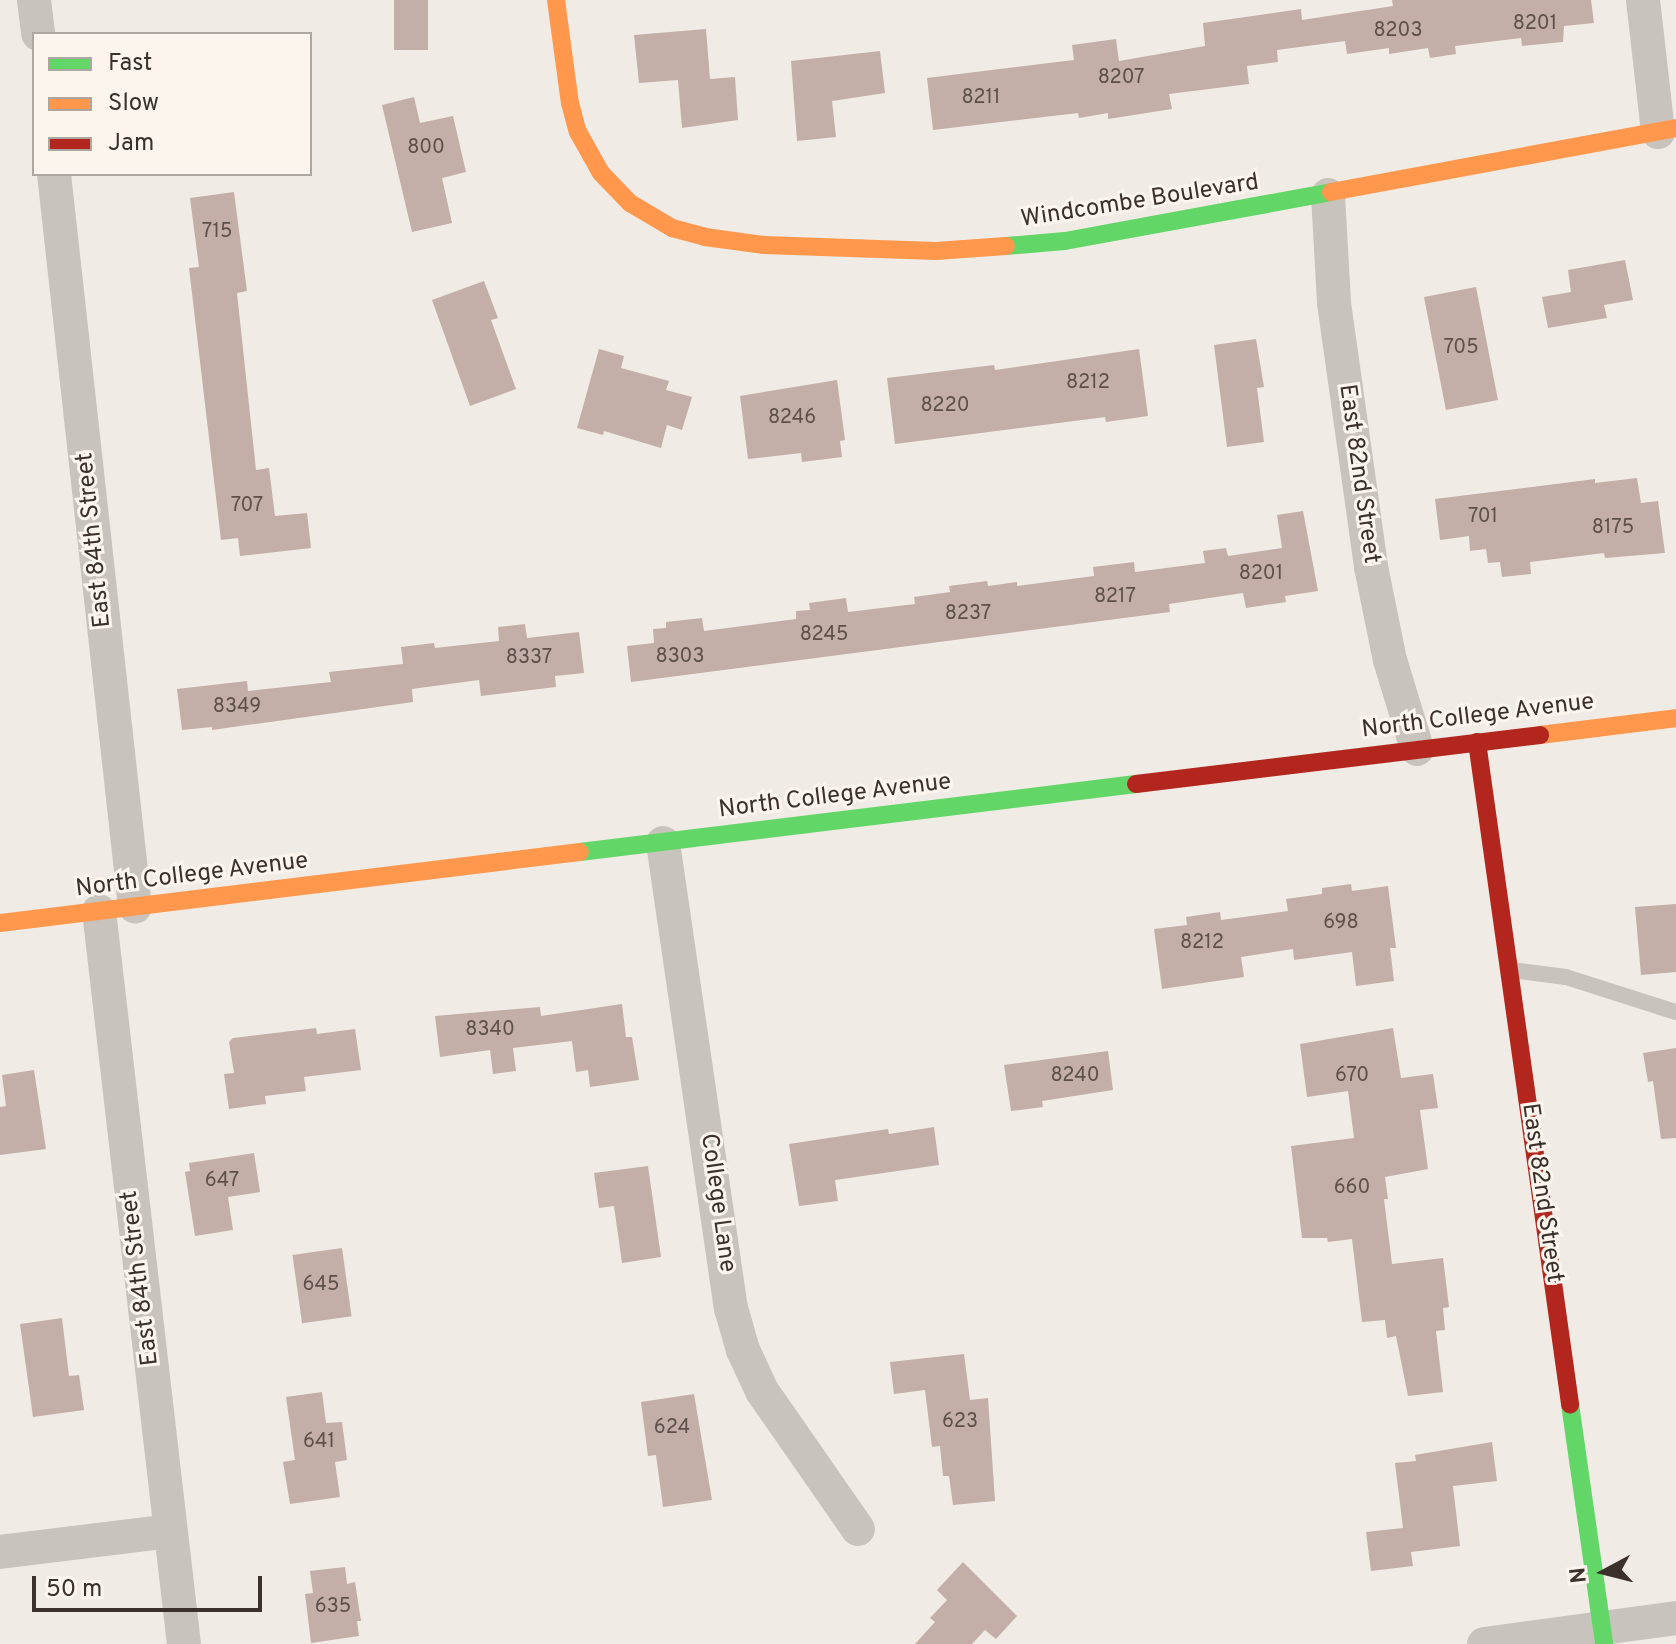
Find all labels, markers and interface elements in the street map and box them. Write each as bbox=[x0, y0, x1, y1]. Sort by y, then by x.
house number: 8201 bbox=[1513, 12, 1557, 36]
house number: 8203 bbox=[1374, 19, 1422, 43]
legend bbox=[32, 32, 312, 176]
text: Fast bbox=[108, 49, 152, 79]
house number: 8207 bbox=[1098, 66, 1144, 90]
house number: 8211 bbox=[962, 86, 1000, 110]
text: Slow bbox=[108, 89, 159, 119]
text: Jam bbox=[108, 129, 154, 159]
house number: 800 bbox=[407, 136, 445, 160]
street label: Windcombe Boulevard bbox=[1019, 169, 1261, 235]
house number: 715 bbox=[202, 220, 232, 244]
house number: 705 bbox=[1443, 336, 1479, 360]
house number: 8212 bbox=[1066, 371, 1110, 395]
street label: East 82nd Street bbox=[1331, 383, 1385, 565]
house number: 8220 bbox=[920, 394, 970, 418]
house number: 8246 bbox=[768, 406, 816, 430]
street label: East 84th Street bbox=[71, 451, 119, 629]
house number: 707 bbox=[231, 494, 263, 518]
house number: 701 bbox=[1468, 505, 1498, 529]
house number: 8175 bbox=[1592, 516, 1634, 540]
house number: 8201 bbox=[1239, 562, 1283, 586]
house number: 8217 bbox=[1094, 585, 1136, 609]
house number: 8237 bbox=[945, 602, 991, 626]
house number: 8245 bbox=[800, 623, 848, 647]
house number: 8303 bbox=[656, 645, 704, 669]
house number: 8337 bbox=[506, 646, 552, 670]
street label: North College Avenue bbox=[1360, 688, 1596, 746]
house number: 8349 bbox=[213, 695, 261, 719]
street label: North College Avenue bbox=[717, 768, 953, 826]
street label: North College Avenue bbox=[74, 847, 310, 905]
house number: 698 bbox=[1323, 911, 1359, 935]
house number: 8212 bbox=[1180, 931, 1224, 955]
house number: 8340 bbox=[465, 1018, 515, 1042]
house number: 8240 bbox=[1050, 1064, 1100, 1088]
house number: 670 bbox=[1335, 1064, 1369, 1088]
street label: East 82nd Street bbox=[1514, 1102, 1568, 1284]
street label: College Lane bbox=[693, 1132, 741, 1274]
house number: 647 bbox=[205, 1169, 239, 1193]
house number: 660 bbox=[1334, 1176, 1370, 1200]
street label: East 84th Street bbox=[116, 1189, 166, 1367]
house number: 645 bbox=[303, 1273, 339, 1297]
house number: 623 bbox=[942, 1410, 978, 1434]
house number: 624 bbox=[654, 1416, 690, 1440]
house number: 641 bbox=[303, 1430, 335, 1454]
north arrow bbox=[1564, 1532, 1644, 1612]
scale bar bbox=[36, 1560, 266, 1610]
text: N bbox=[1565, 1566, 1594, 1584]
text: 50 m bbox=[46, 1575, 102, 1605]
house number: 635 bbox=[315, 1595, 351, 1619]

